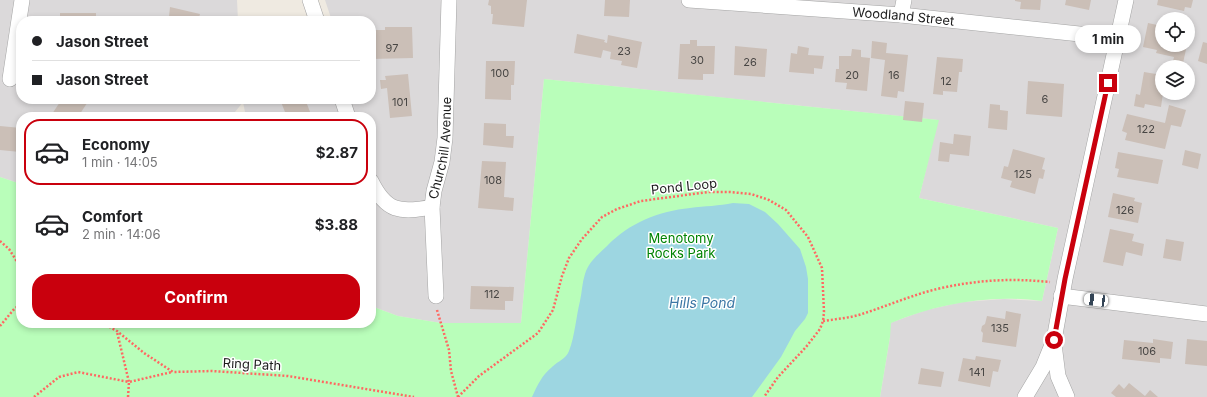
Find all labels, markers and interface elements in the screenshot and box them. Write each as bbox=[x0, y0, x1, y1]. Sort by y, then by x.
street label: Woodland Street bbox=[852, 4, 955, 29]
map controls bbox=[1155, 12, 1195, 100]
button: locate bbox=[1155, 12, 1195, 52]
callout: 1 min bbox=[1075, 25, 1141, 53]
text: 1 min bbox=[1092, 31, 1124, 47]
text: Jason Street bbox=[56, 32, 148, 51]
house number: 97 bbox=[386, 41, 398, 55]
house number: 23 bbox=[617, 44, 631, 58]
house number: 30 bbox=[690, 53, 704, 67]
house number: 26 bbox=[743, 55, 757, 69]
button: layers bbox=[1155, 60, 1195, 100]
house number: 100 bbox=[491, 66, 509, 80]
house number: 20 bbox=[845, 68, 859, 82]
house number: 16 bbox=[888, 68, 900, 82]
text: Jason Street bbox=[56, 70, 148, 89]
house number: 12 bbox=[940, 74, 952, 88]
route end bbox=[1099, 74, 1117, 92]
house number: 6 bbox=[1042, 92, 1049, 106]
house number: 101 bbox=[392, 95, 408, 109]
street label: Churchill Avenue bbox=[425, 97, 454, 200]
house number: 122 bbox=[1137, 122, 1155, 136]
icon: car bbox=[34, 134, 70, 170]
text: Economy bbox=[82, 135, 150, 154]
text: $2.87 bbox=[316, 143, 358, 162]
text: 1 min · 14:05 bbox=[82, 154, 158, 170]
house number: 125 bbox=[1014, 167, 1032, 181]
house number: 108 bbox=[484, 173, 502, 187]
street label: Pond Loop bbox=[650, 175, 718, 197]
house number: 126 bbox=[1116, 203, 1134, 217]
icon: car bbox=[34, 206, 70, 242]
text: Comfort bbox=[82, 207, 143, 226]
text: $3.88 bbox=[315, 215, 358, 234]
text: 2 min · 14:06 bbox=[82, 226, 161, 242]
park label: Menotomy Rocks Park bbox=[647, 230, 715, 261]
button: Confirm bbox=[32, 274, 360, 320]
house number: 112 bbox=[484, 287, 500, 301]
car bbox=[1083, 293, 1109, 307]
water label: Hills Pond bbox=[669, 294, 735, 311]
house number: 135 bbox=[991, 321, 1009, 335]
route start bbox=[1045, 331, 1063, 349]
house number: 106 bbox=[1138, 344, 1156, 358]
street label: Ring Path bbox=[222, 354, 282, 374]
house number: 141 bbox=[969, 365, 985, 379]

